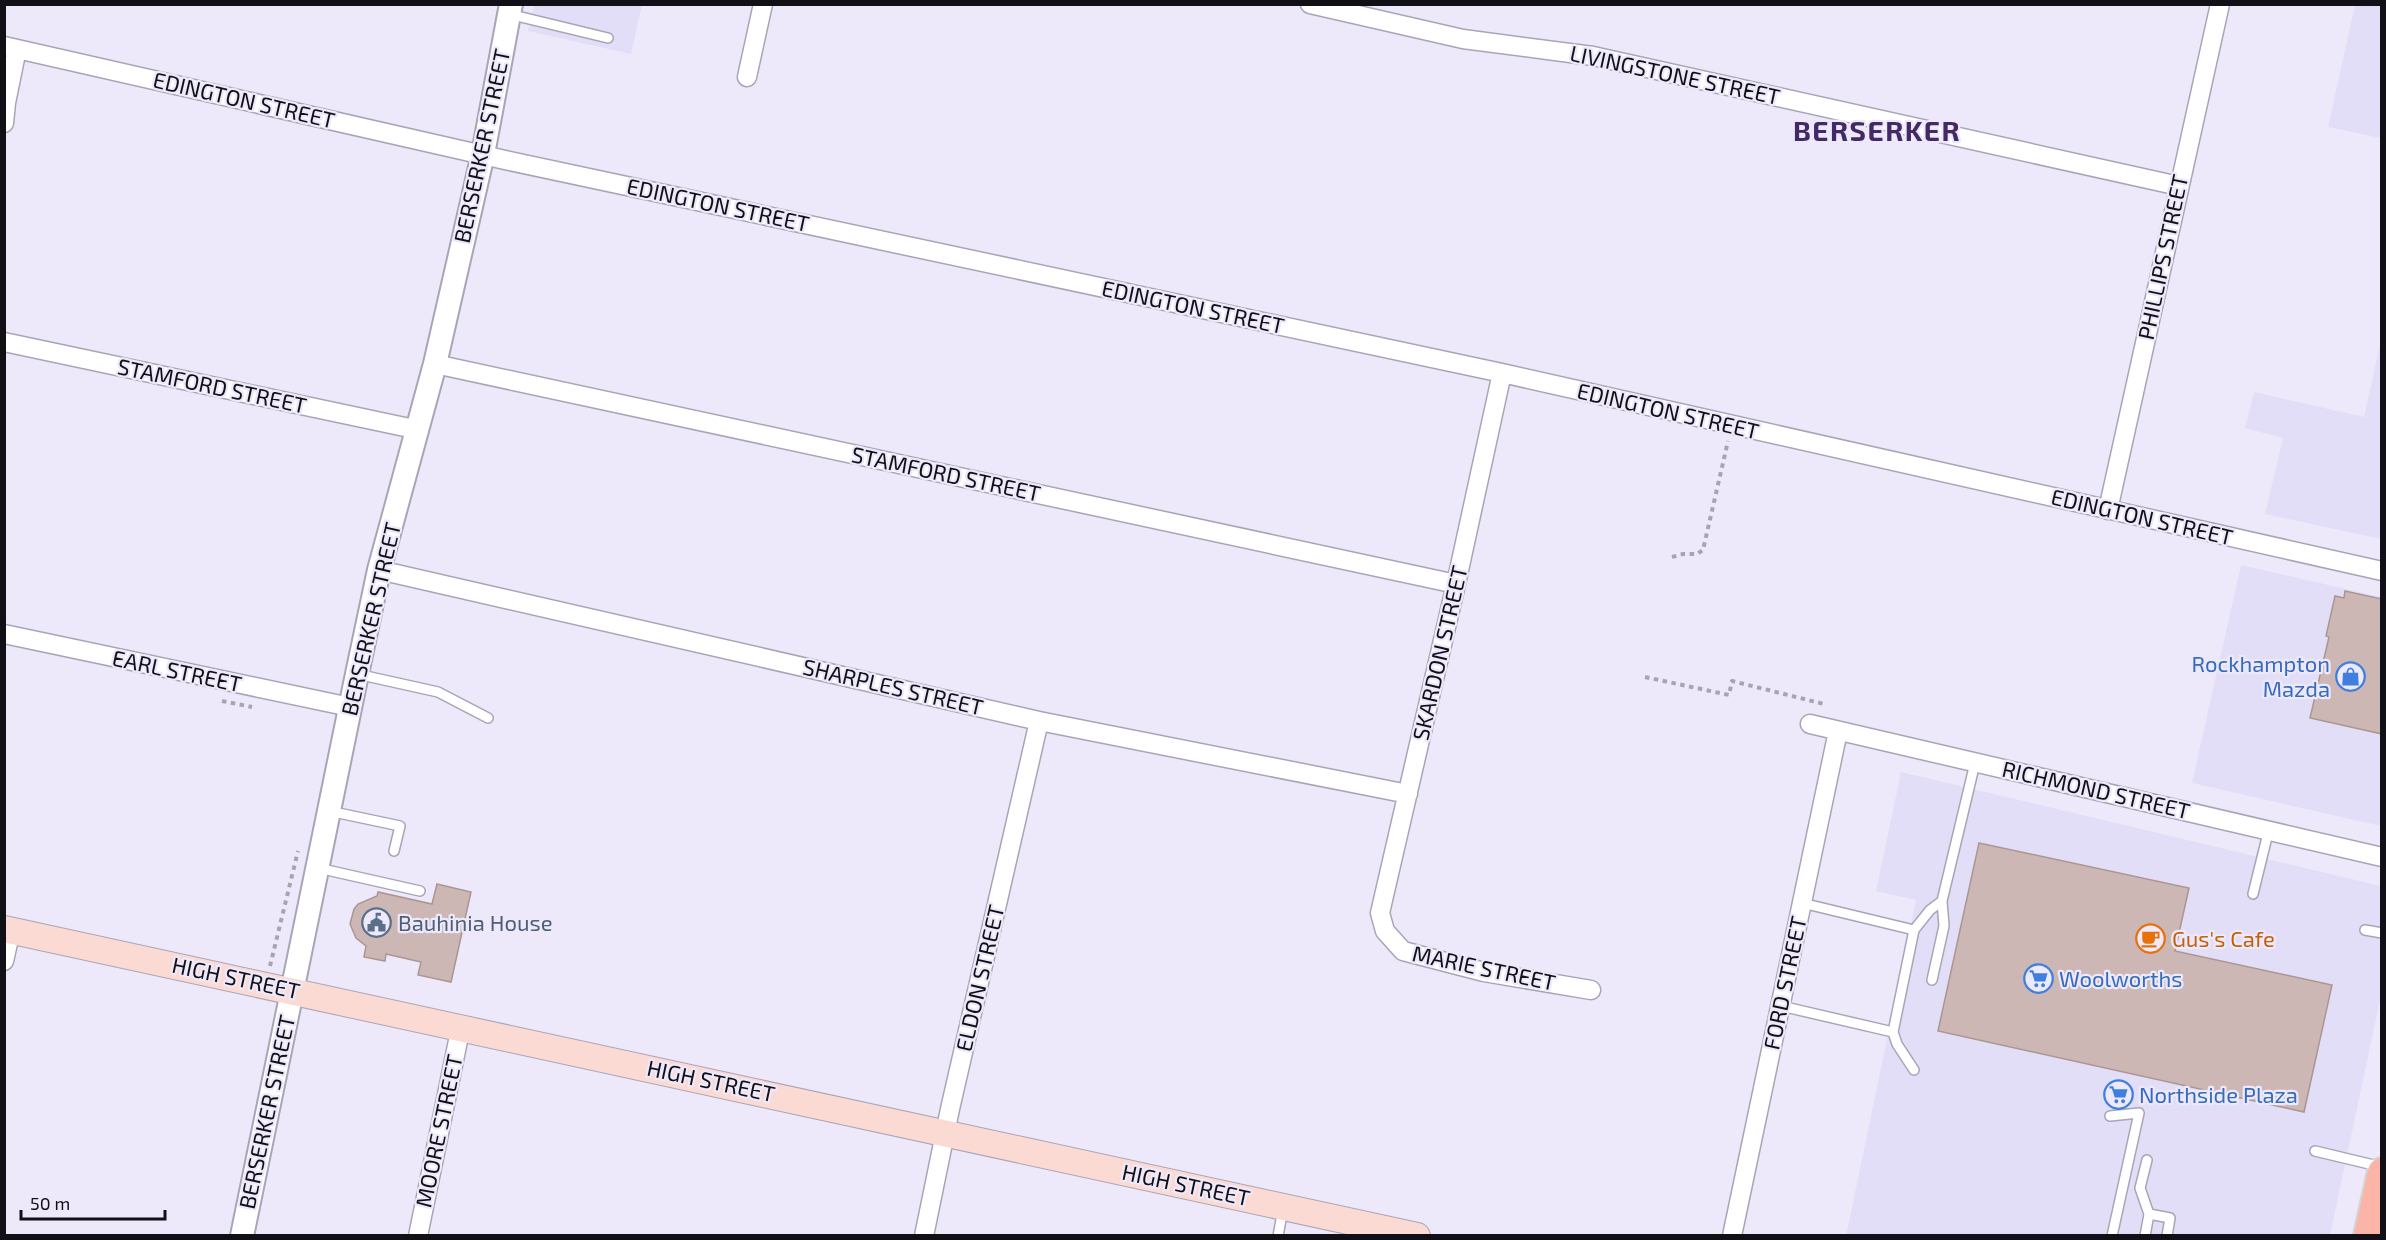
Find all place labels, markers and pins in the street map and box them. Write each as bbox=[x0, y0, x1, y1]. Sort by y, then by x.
place label: Rockhampton Mazda bbox=[2192, 650, 2330, 701]
shop icon: Rockhampton Mazda bbox=[2335, 661, 2367, 693]
public building icon: Bauhinia House bbox=[361, 907, 393, 939]
place label: Bauhinia House bbox=[398, 909, 552, 935]
cafe icon: Gus's Cafe bbox=[2135, 923, 2167, 955]
place label: Gus's Cafe bbox=[2172, 925, 2275, 951]
supermarket icon: Woolworths bbox=[2022, 963, 2054, 995]
place label: Woolworths bbox=[2059, 965, 2182, 991]
supermarket icon: Northside Plaza bbox=[2102, 1079, 2134, 1111]
place label: Northside Plaza bbox=[2139, 1081, 2298, 1107]

